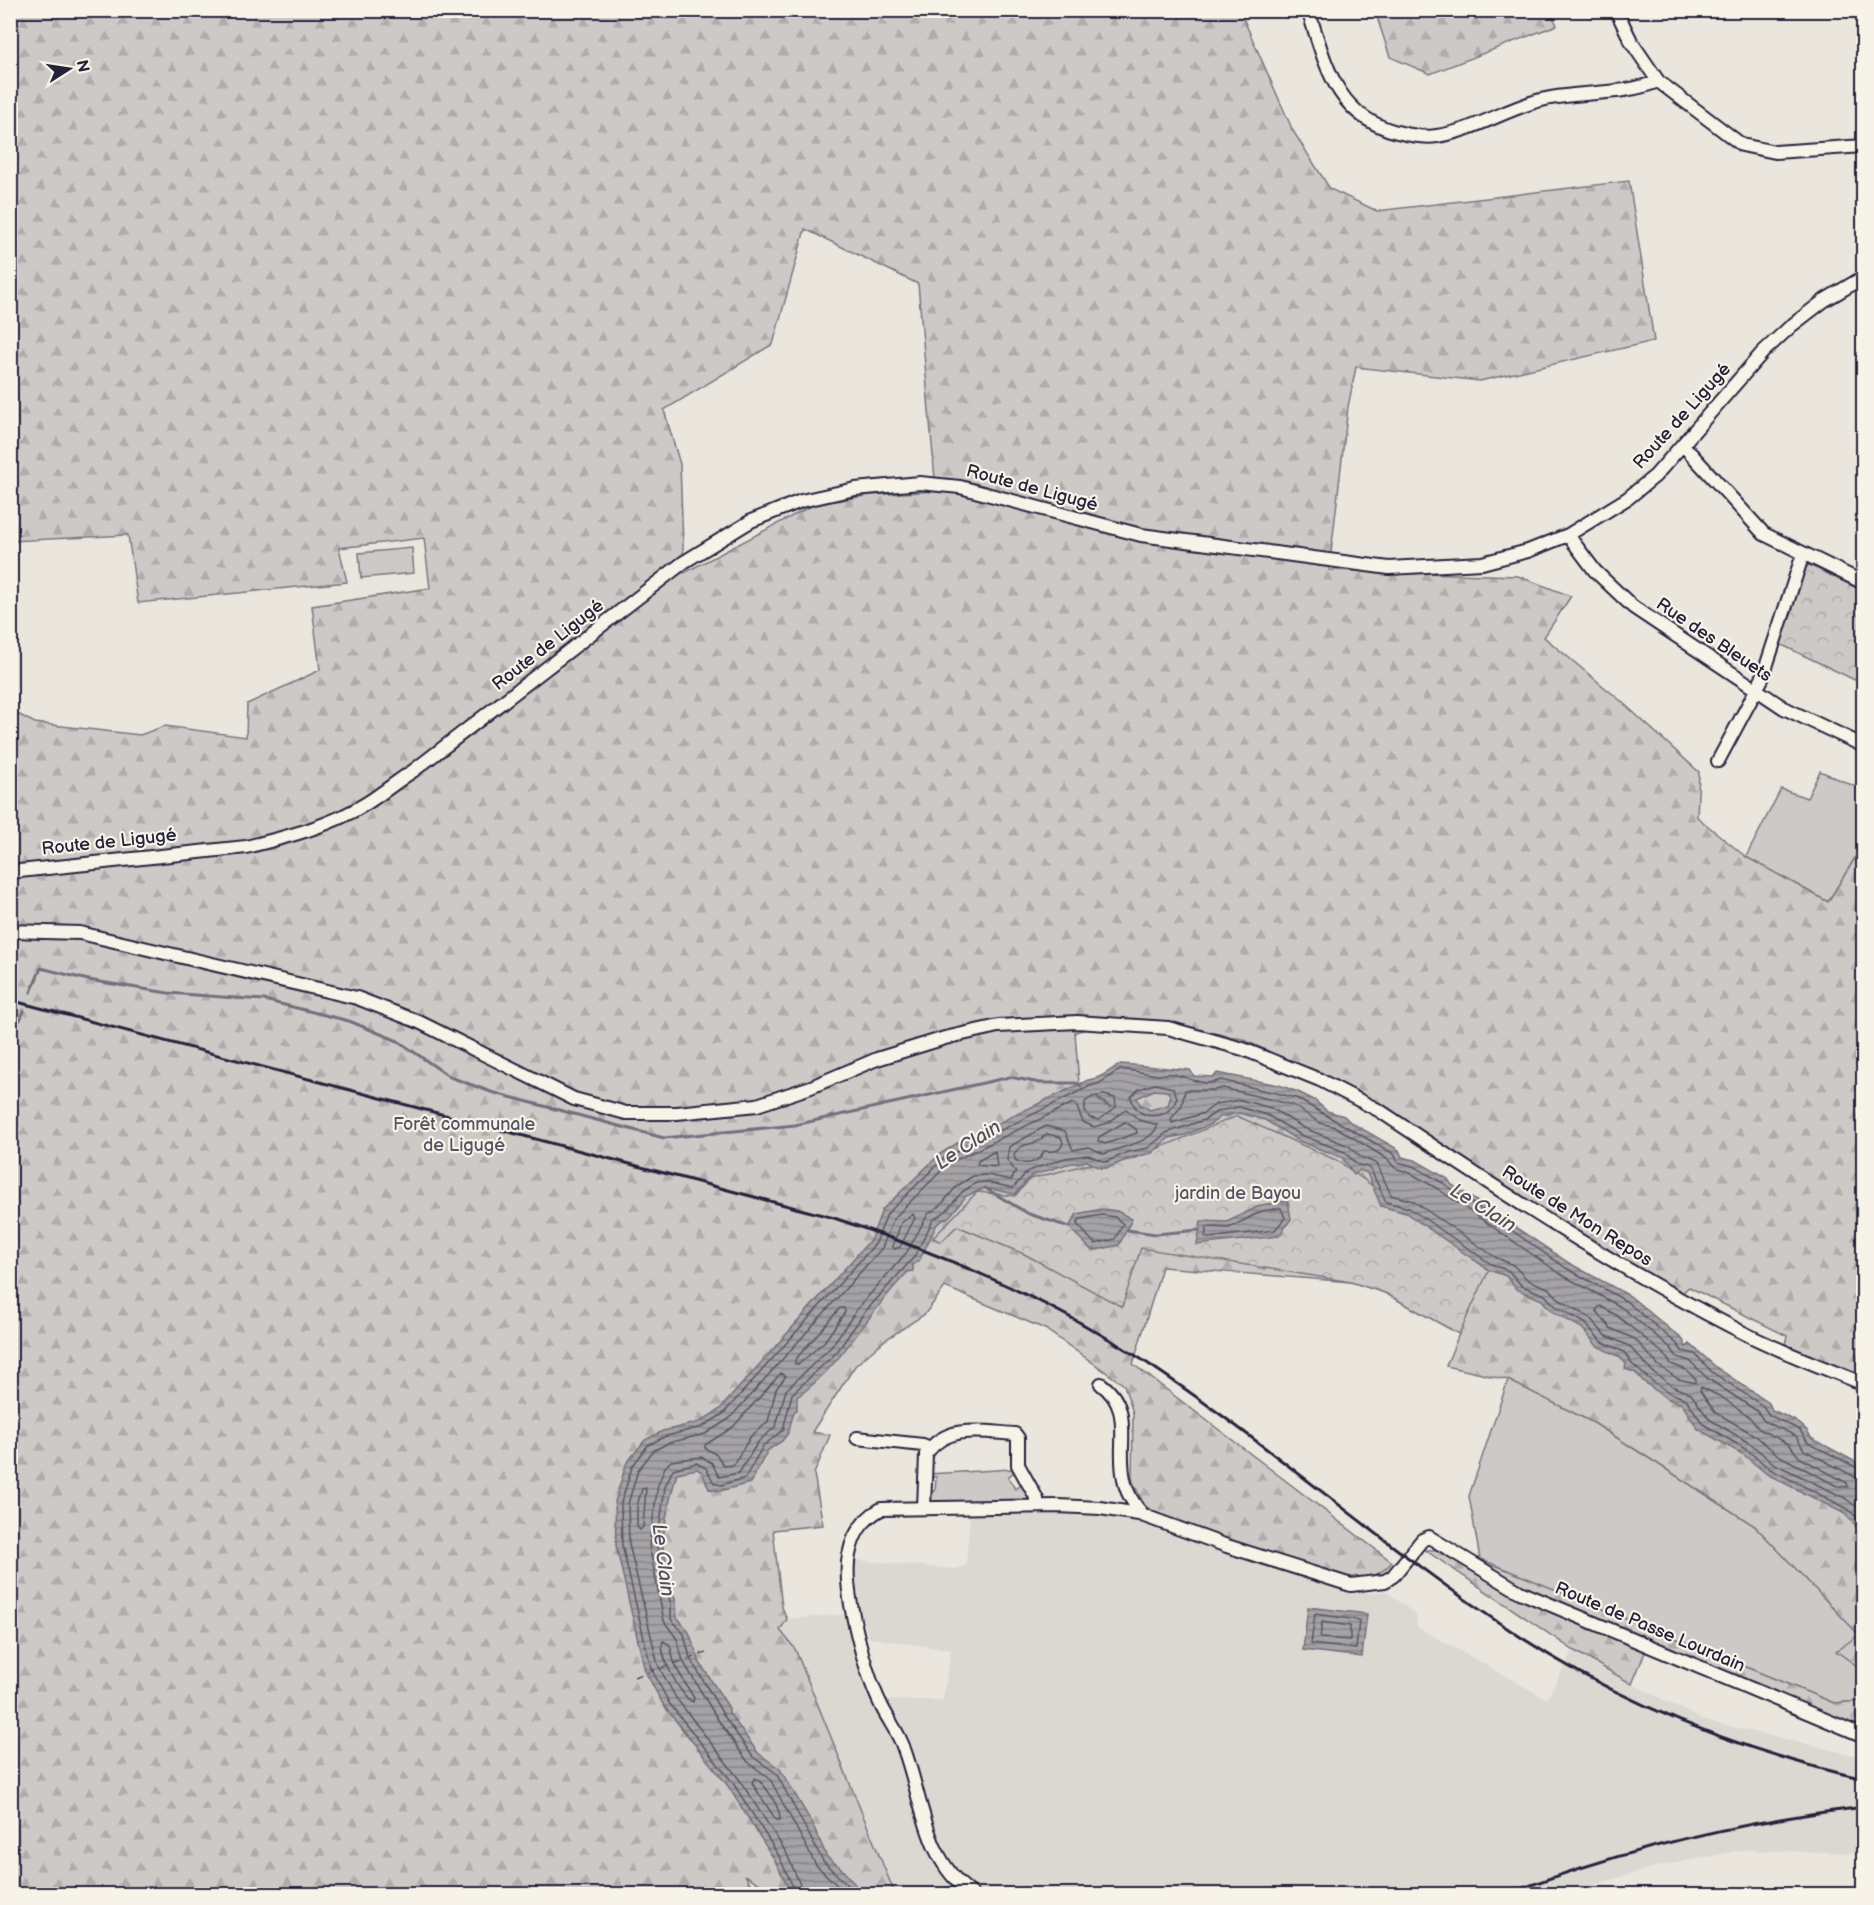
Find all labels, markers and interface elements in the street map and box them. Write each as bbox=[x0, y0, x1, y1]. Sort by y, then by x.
north arrow bbox=[39, 39, 99, 99]
text: N bbox=[72, 58, 93, 74]
street label: Route de Ligugé bbox=[1629, 359, 1735, 473]
street label: Route de Ligugé bbox=[964, 460, 1100, 516]
street label: Rue des Bleuets bbox=[1652, 594, 1776, 686]
street label: Route de Ligugé bbox=[488, 595, 608, 695]
street label: Route de Ligugé bbox=[41, 824, 178, 860]
park label: Forêt communale de Ligugé bbox=[393, 1114, 535, 1156]
water label: Le Clain bbox=[931, 1115, 1005, 1175]
street label: Route de Mon Repos bbox=[1498, 1161, 1656, 1271]
water label: Le Clain bbox=[1446, 1178, 1520, 1238]
park label: jardin de Bayou bbox=[1174, 1183, 1301, 1204]
water label: Le Clain bbox=[647, 1522, 679, 1598]
street label: Route de Passe Lourdain bbox=[1552, 1577, 1748, 1677]

